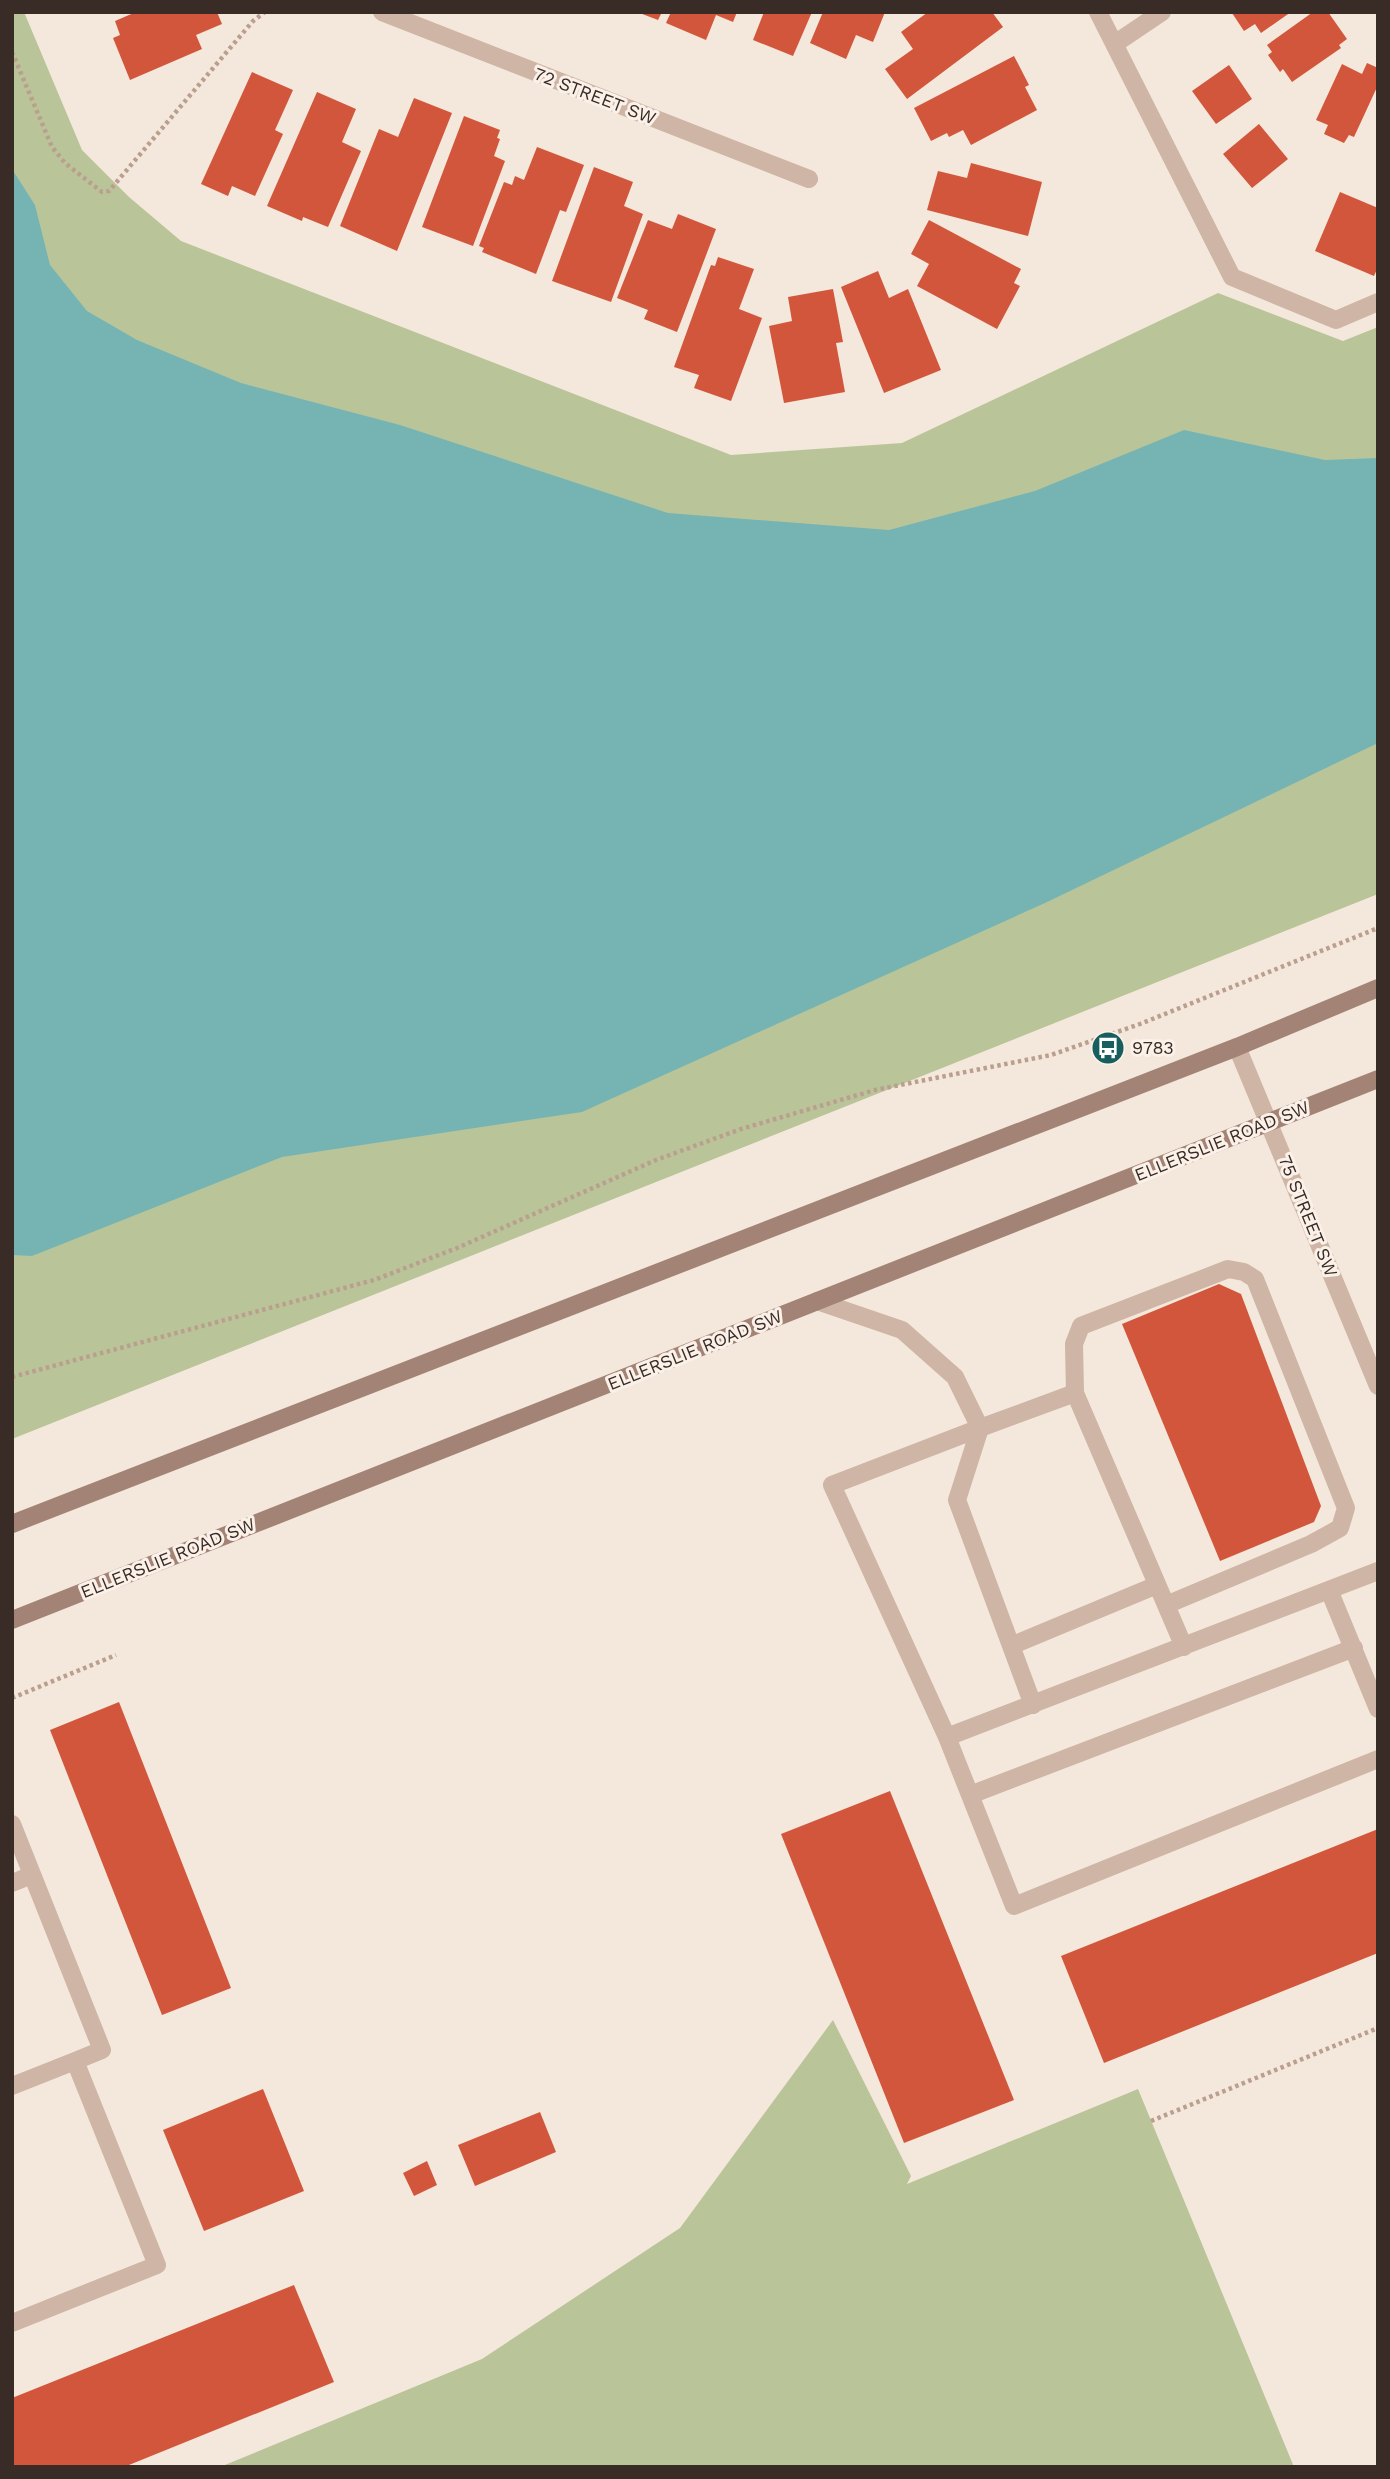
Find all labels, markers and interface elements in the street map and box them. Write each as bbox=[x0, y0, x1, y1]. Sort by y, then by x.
street label: 72 STREET SW bbox=[531, 63, 659, 128]
bus stop icon: 9783 bbox=[1089, 1029, 1127, 1067]
place label: 9783 bbox=[1132, 1037, 1174, 1058]
street label: ELLERSLIE ROAD SW bbox=[1131, 1096, 1312, 1185]
street label: 75 STREET SW bbox=[1275, 1152, 1342, 1279]
street label: ELLERSLIE ROAD SW bbox=[604, 1305, 785, 1394]
street label: ELLERSLIE ROAD SW bbox=[77, 1513, 258, 1602]

